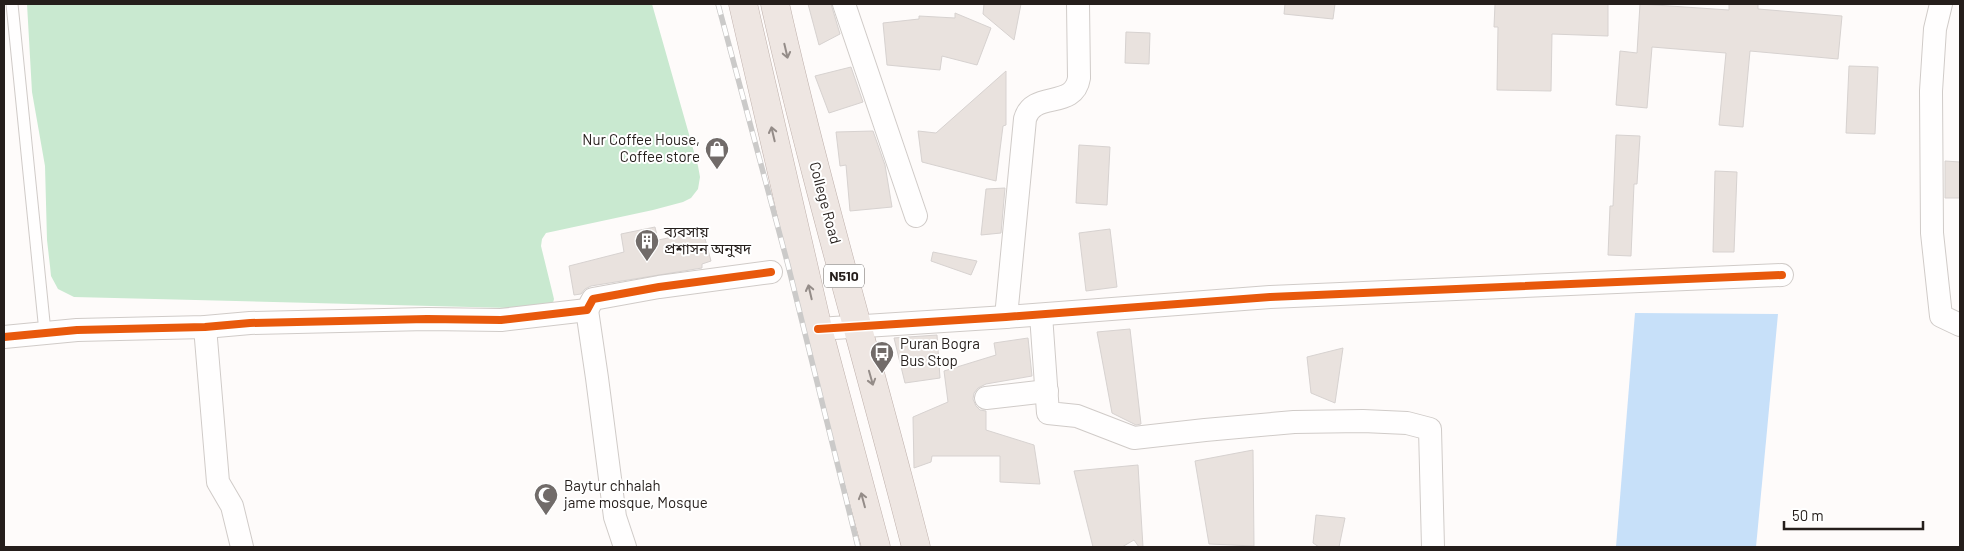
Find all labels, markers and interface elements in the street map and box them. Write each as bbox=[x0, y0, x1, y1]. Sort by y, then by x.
one-way arrow bbox=[781, 43, 791, 59]
one-way arrow bbox=[768, 126, 777, 142]
place label: Nur Coffee House, Coffee store bbox=[582, 130, 700, 165]
shop icon: Nur Coffee House, Coffee store bbox=[704, 136, 730, 170]
street label: College Road bbox=[806, 160, 846, 246]
place label: ব্যবসায় প্রশাসন অনুষদ bbox=[663, 222, 752, 258]
building icon: ব্যবসায় প্রশাসন অনুষদ bbox=[634, 228, 660, 262]
road number: N510 bbox=[824, 264, 864, 288]
one-way arrow bbox=[805, 284, 814, 300]
place label: Puran Bogra Bus Stop bbox=[900, 334, 980, 369]
bus stop icon: Puran Bogra Bus Stop bbox=[869, 340, 895, 374]
one-way arrow bbox=[867, 369, 877, 385]
place label: Baytur chhalah jame mosque, Mosque bbox=[563, 476, 708, 511]
mosque icon: Baytur chhalah jame mosque, Mosque bbox=[533, 482, 559, 516]
one-way arrow bbox=[858, 493, 868, 509]
scale bar bbox=[1784, 498, 1923, 530]
text: 50 m bbox=[1792, 506, 1824, 524]

